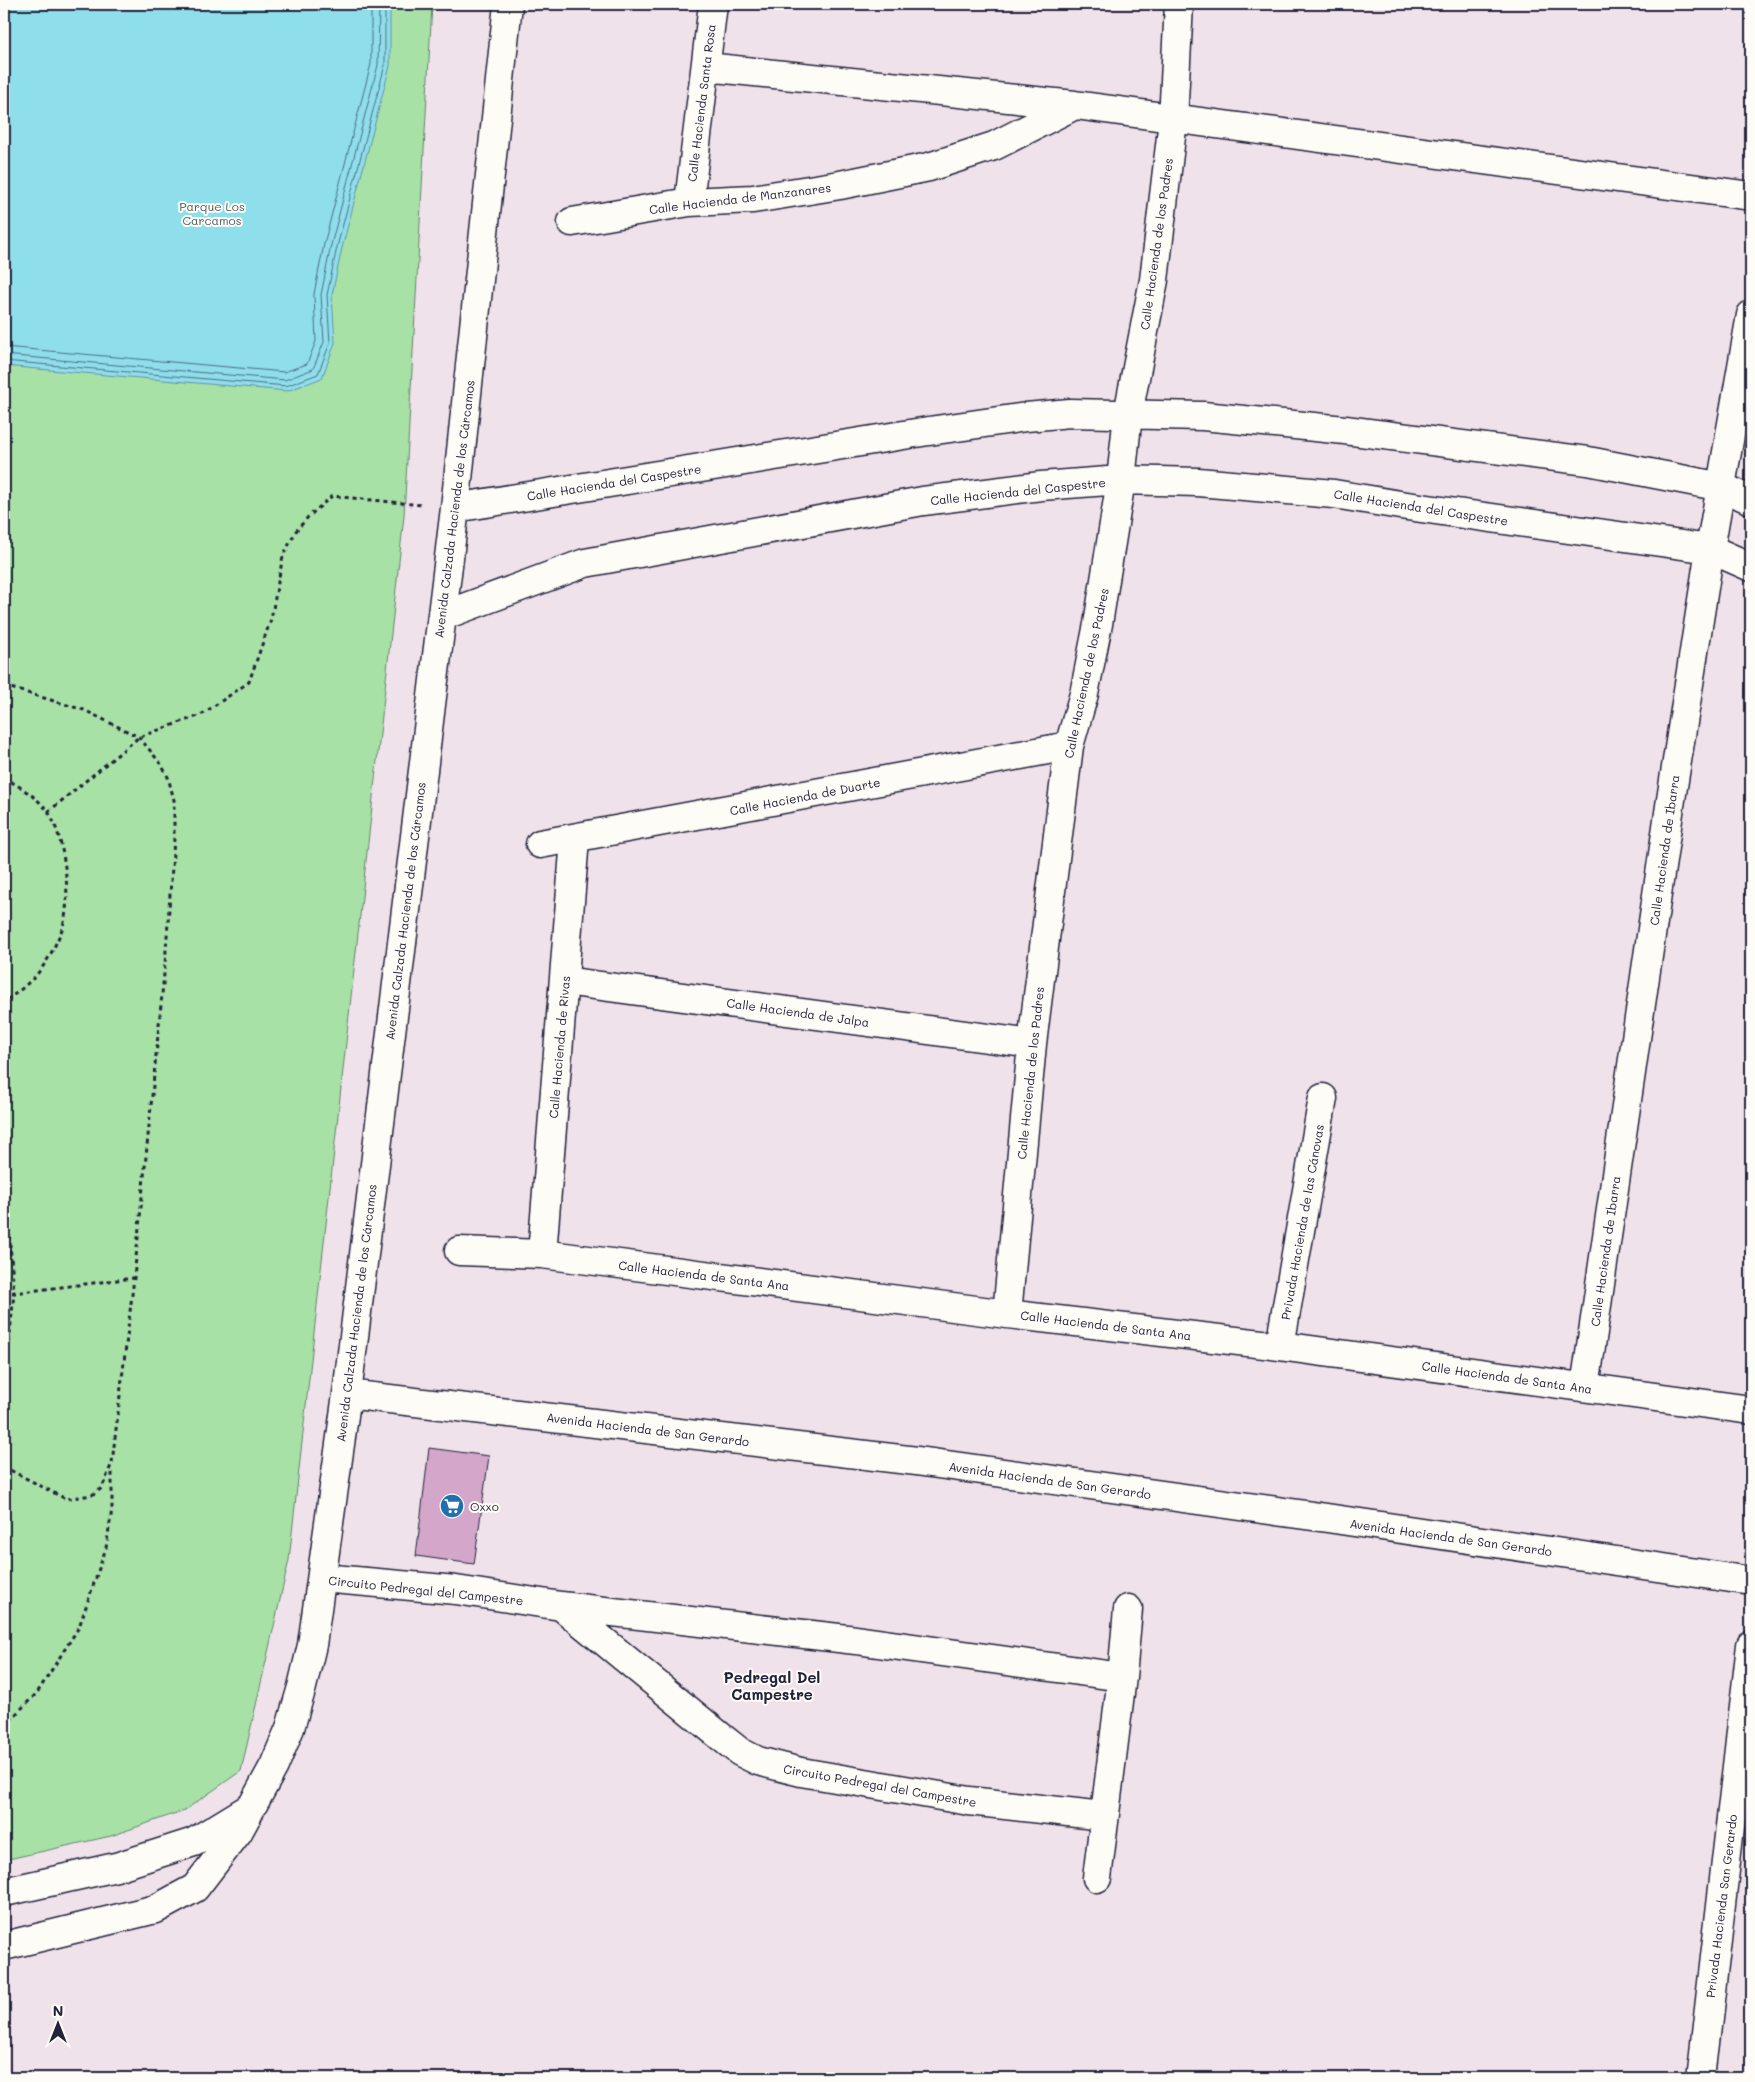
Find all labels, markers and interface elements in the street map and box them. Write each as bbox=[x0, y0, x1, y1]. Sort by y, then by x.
street label: Calle Hacienda Santa Rosa bbox=[683, 23, 719, 183]
street label: Calle Hacienda de los Padres bbox=[1136, 157, 1176, 331]
street label: Calle Hacienda de Manzanares bbox=[648, 179, 832, 217]
park label: Parque Los Carcamos bbox=[179, 198, 245, 228]
street label: Avenida Calzada Hacienda de los Cárcamos bbox=[430, 379, 478, 639]
street label: Calle Hacienda del Caspestre bbox=[526, 460, 702, 504]
street label: Calle Hacienda del Caspestre bbox=[930, 474, 1106, 508]
street label: Calle Hacienda del Caspestre bbox=[1333, 485, 1509, 529]
street label: Calle Hacienda de los Padres bbox=[1060, 586, 1112, 760]
street label: Calle Hacienda de Duarte bbox=[728, 774, 882, 818]
street label: Calle Hacienda de Ibarra bbox=[1646, 774, 1682, 926]
street label: Avenida Calzada Hacienda de los Cárcamos bbox=[381, 781, 429, 1041]
street label: Calle Hacienda de Rivas bbox=[545, 975, 573, 1119]
street label: Calle Hacienda de los Padres bbox=[1013, 986, 1047, 1160]
street label: Calle Hacienda de Jalpa bbox=[726, 994, 870, 1030]
street label: Privada Hacienda de las Cánovas bbox=[1277, 1123, 1327, 1321]
street label: Calle Hacienda de Ibarra bbox=[1587, 1175, 1623, 1327]
street label: Avenida Calzada Hacienda de los Cárcamos bbox=[332, 1183, 380, 1443]
street label: Calle Hacienda de Santa Ana bbox=[618, 1257, 790, 1293]
street label: Calle Hacienda de Santa Ana bbox=[1020, 1307, 1192, 1343]
street label: Calle Hacienda de Santa Ana bbox=[1421, 1357, 1593, 1397]
street label: Avenida Hacienda de San Gerardo bbox=[546, 1409, 750, 1449]
street label: Avenida Hacienda de San Gerardo bbox=[948, 1458, 1152, 1502]
supermarket icon: Oxxo bbox=[439, 1493, 465, 1519]
place label: Oxxo bbox=[470, 1498, 499, 1514]
street label: Avenida Hacienda de San Gerardo bbox=[1349, 1515, 1553, 1559]
street label: Circuito Pedregal del Campestre bbox=[328, 1572, 524, 1608]
district label: Pedregal Del Campestre bbox=[724, 1667, 820, 1704]
street label: Circuito Pedregal del Campestre bbox=[782, 1760, 978, 1810]
street label: Privada Hacienda San Gerardo bbox=[1702, 1813, 1740, 1999]
north arrow bbox=[32, 2000, 82, 2050]
text: N bbox=[53, 2001, 63, 2020]

